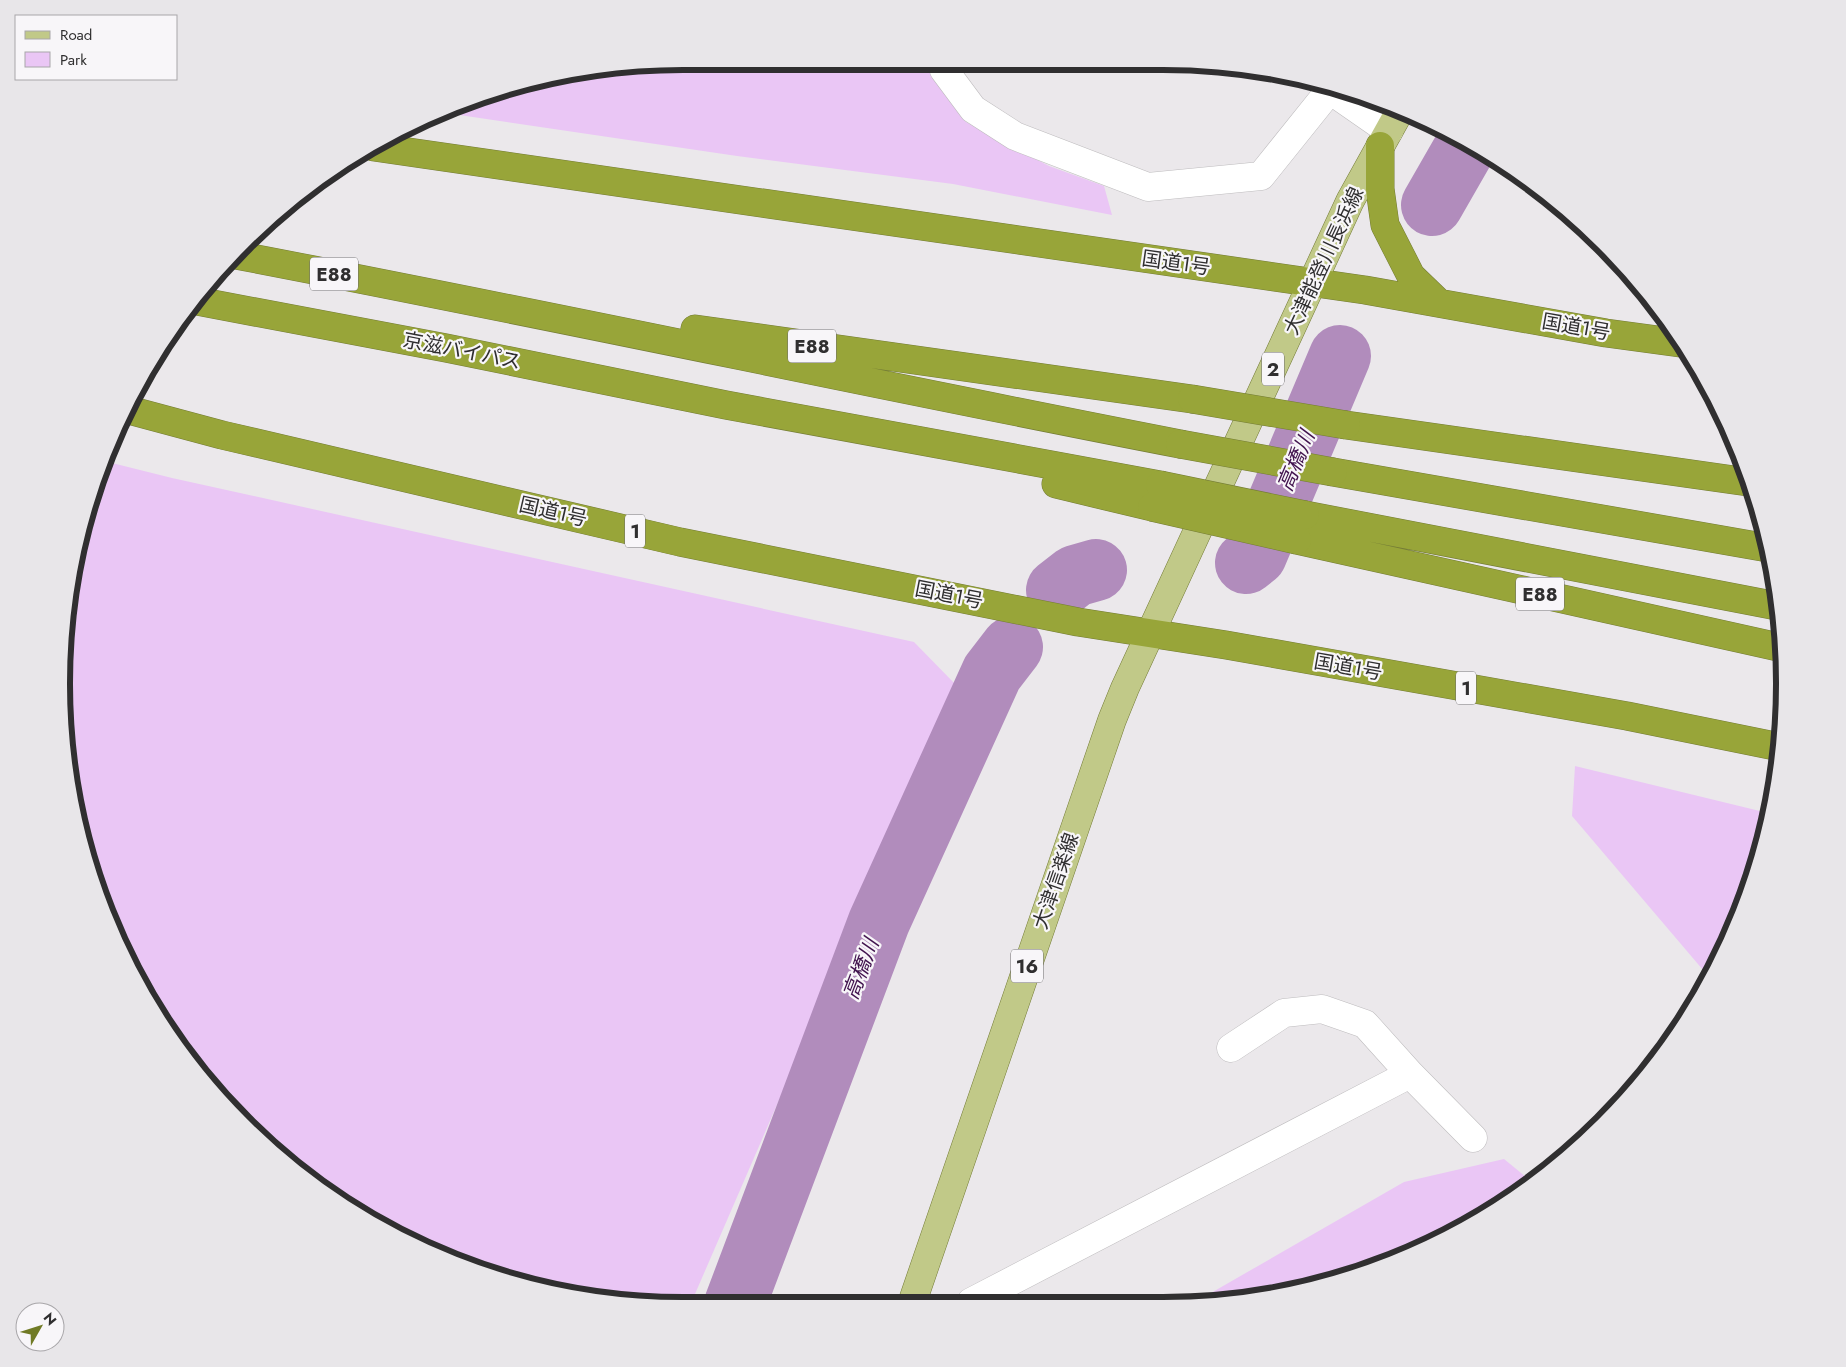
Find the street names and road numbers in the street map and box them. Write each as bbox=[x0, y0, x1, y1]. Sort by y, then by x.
street label: 大津能登川長浜線 bbox=[1277, 182, 1371, 340]
street label: 国道1号 bbox=[1140, 244, 1212, 282]
road number: E88 bbox=[310, 258, 358, 290]
street label: 国道1号 bbox=[1540, 307, 1612, 347]
street label: 京滋バイパス bbox=[401, 325, 523, 377]
road number: E88 bbox=[788, 330, 836, 362]
road number: 2 bbox=[1262, 352, 1284, 386]
street label: 国道1号 bbox=[516, 490, 590, 534]
road number: 1 bbox=[625, 514, 645, 548]
street label: 国道1号 bbox=[912, 574, 986, 616]
road number: E88 bbox=[1516, 578, 1564, 610]
street label: 国道1号 bbox=[1312, 647, 1384, 687]
road number: 1 bbox=[1456, 671, 1476, 704]
street label: 大津信楽線 bbox=[1026, 829, 1086, 933]
road number: 16 bbox=[1011, 949, 1043, 982]

